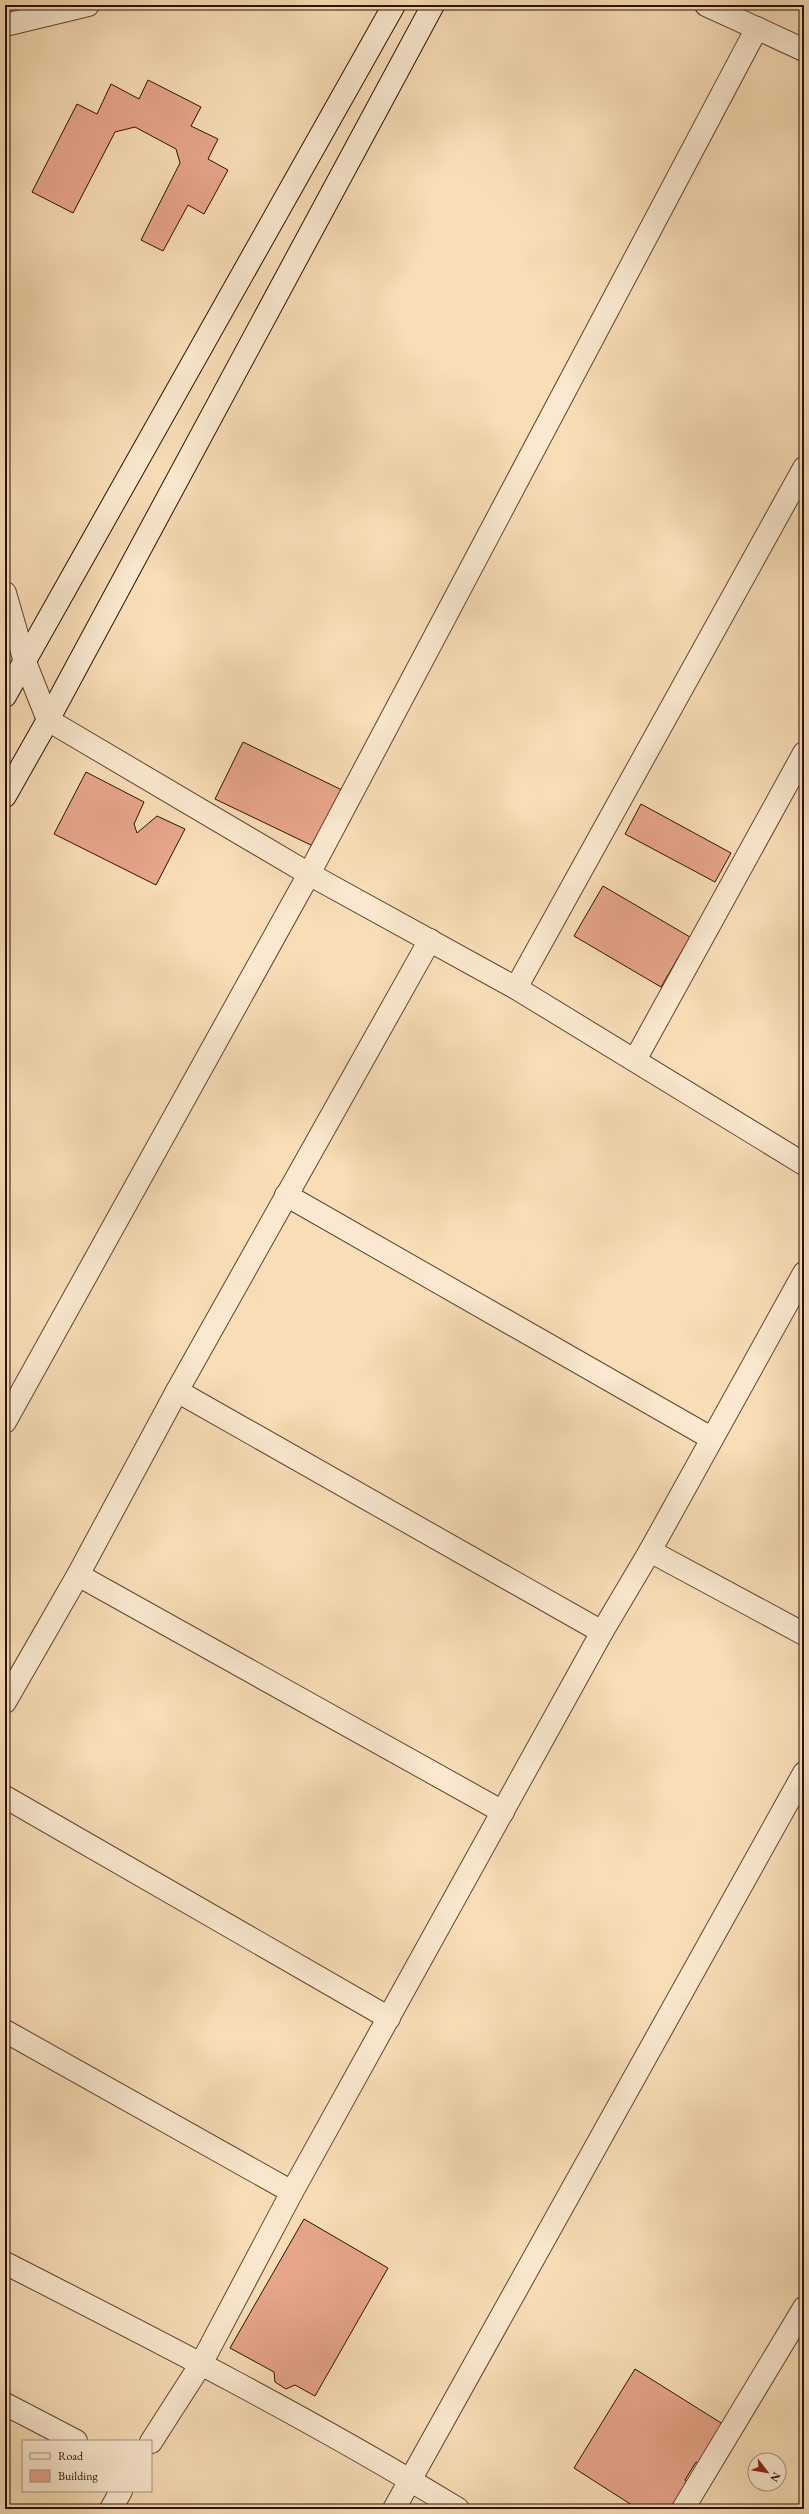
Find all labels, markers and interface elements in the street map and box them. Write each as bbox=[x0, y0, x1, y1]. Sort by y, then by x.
legend bbox=[22, 2440, 152, 2492]
text: Road bbox=[58, 2448, 84, 2464]
north arrow bbox=[747, 2452, 787, 2492]
text: Building bbox=[58, 2468, 99, 2484]
text: N bbox=[767, 2470, 784, 2485]

